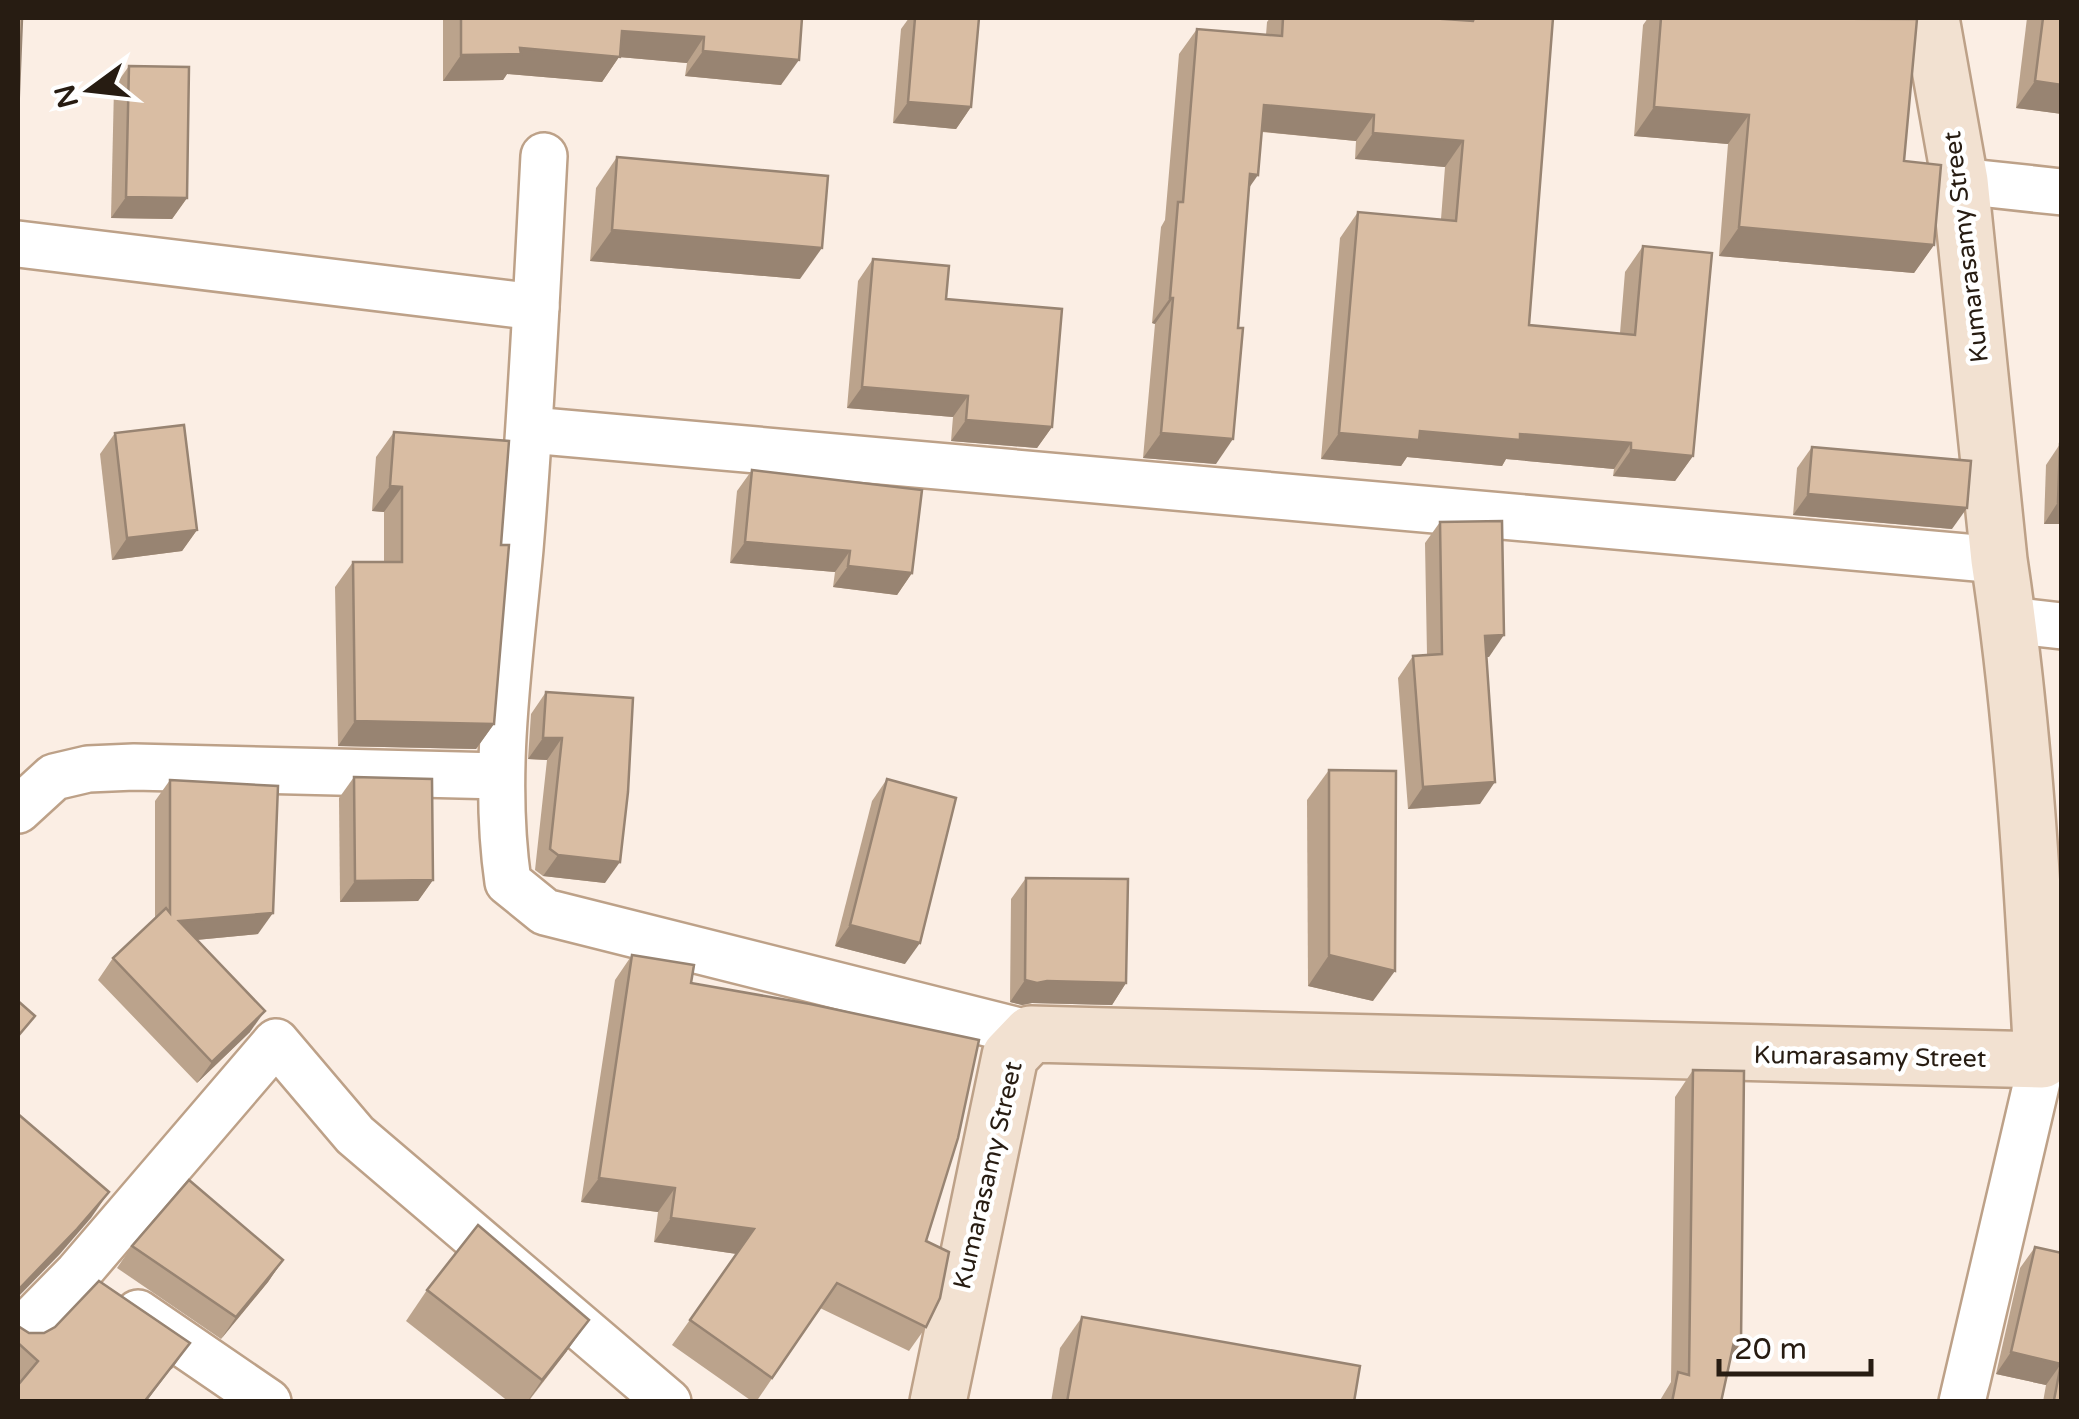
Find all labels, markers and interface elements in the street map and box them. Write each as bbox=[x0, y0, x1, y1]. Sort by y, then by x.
north arrow bbox=[40, 40, 140, 140]
text: N bbox=[47, 81, 86, 111]
street label: Kumarasamy Street bbox=[1937, 129, 1995, 364]
street label: Kumarasamy Street bbox=[1753, 1040, 1987, 1074]
street label: Kumarasamy Street bbox=[947, 1058, 1029, 1292]
scale bar bbox=[1719, 1314, 1872, 1376]
text: 20 m bbox=[1734, 1331, 1807, 1368]

